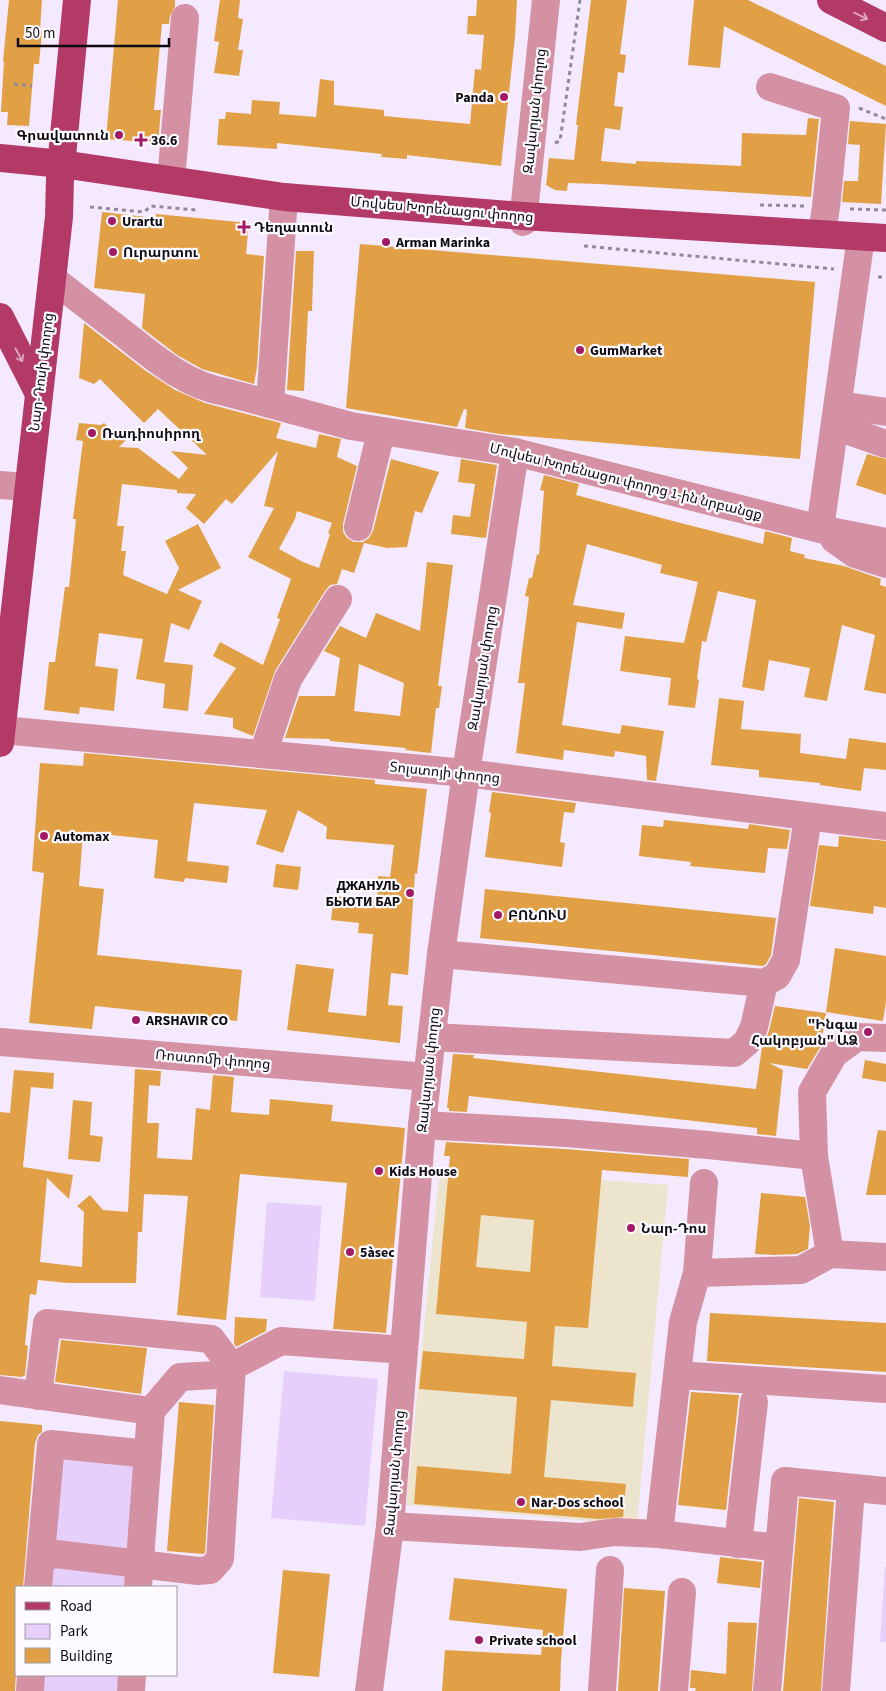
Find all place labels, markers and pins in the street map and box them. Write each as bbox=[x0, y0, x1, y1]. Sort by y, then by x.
place label: Panda bbox=[455, 88, 494, 108]
marker: Panda bbox=[498, 91, 510, 103]
place label: Գրավատուն bbox=[16, 126, 109, 146]
marker: Գրավատուն bbox=[113, 129, 125, 141]
place label: 36.6 bbox=[151, 131, 177, 151]
marker: 36.6 bbox=[135, 134, 147, 146]
place label: Urartu bbox=[122, 212, 163, 232]
marker: Urartu bbox=[106, 215, 118, 227]
place label: Դեղատուն bbox=[254, 218, 333, 238]
marker: Դեղատուն bbox=[238, 221, 250, 233]
place label: Arman Marinka bbox=[395, 233, 490, 253]
marker: Arman Marinka bbox=[380, 236, 392, 248]
place label: Ուրարտու bbox=[123, 243, 198, 263]
marker: Ուրարտու bbox=[107, 246, 119, 258]
place label: GumMarket bbox=[590, 341, 663, 361]
marker: GumMarket bbox=[574, 344, 586, 356]
place label: Ռադիոսիրող bbox=[102, 424, 201, 444]
marker: Ռադիոսիրող bbox=[86, 427, 98, 439]
place label: Automax bbox=[53, 827, 109, 847]
marker: Automax bbox=[38, 830, 50, 842]
place label: ДЖАНУЛЬ БЬЮТИ БАР bbox=[325, 876, 400, 912]
marker: ДЖАНУЛЬ БЬЮТИ БАР bbox=[404, 887, 416, 899]
place label: ԲՈՆՈՒՍ bbox=[508, 906, 567, 926]
marker: ԲՈՆՈՒՍ bbox=[492, 909, 504, 921]
place label: ARSHAVIR CO bbox=[145, 1011, 228, 1031]
marker: ARSHAVIR CO bbox=[130, 1014, 142, 1026]
place label: "Ինգա Հակոբյան" ԱՁ bbox=[751, 1015, 858, 1051]
marker: "Ինգա Հակոբյան" ԱՁ bbox=[862, 1026, 874, 1038]
place label: Kids House bbox=[389, 1162, 457, 1182]
marker: Kids House bbox=[373, 1165, 385, 1177]
place label: Նար-Դոս bbox=[641, 1219, 707, 1239]
marker: Նար-Դոս bbox=[625, 1222, 637, 1234]
place label: 5àsec bbox=[360, 1243, 395, 1263]
marker: 5àsec bbox=[344, 1246, 356, 1258]
place label: Nar-Dos school bbox=[531, 1493, 623, 1513]
marker: Nar-Dos school bbox=[515, 1496, 527, 1508]
place label: Private school bbox=[489, 1631, 576, 1651]
marker: Private school bbox=[473, 1634, 485, 1646]

